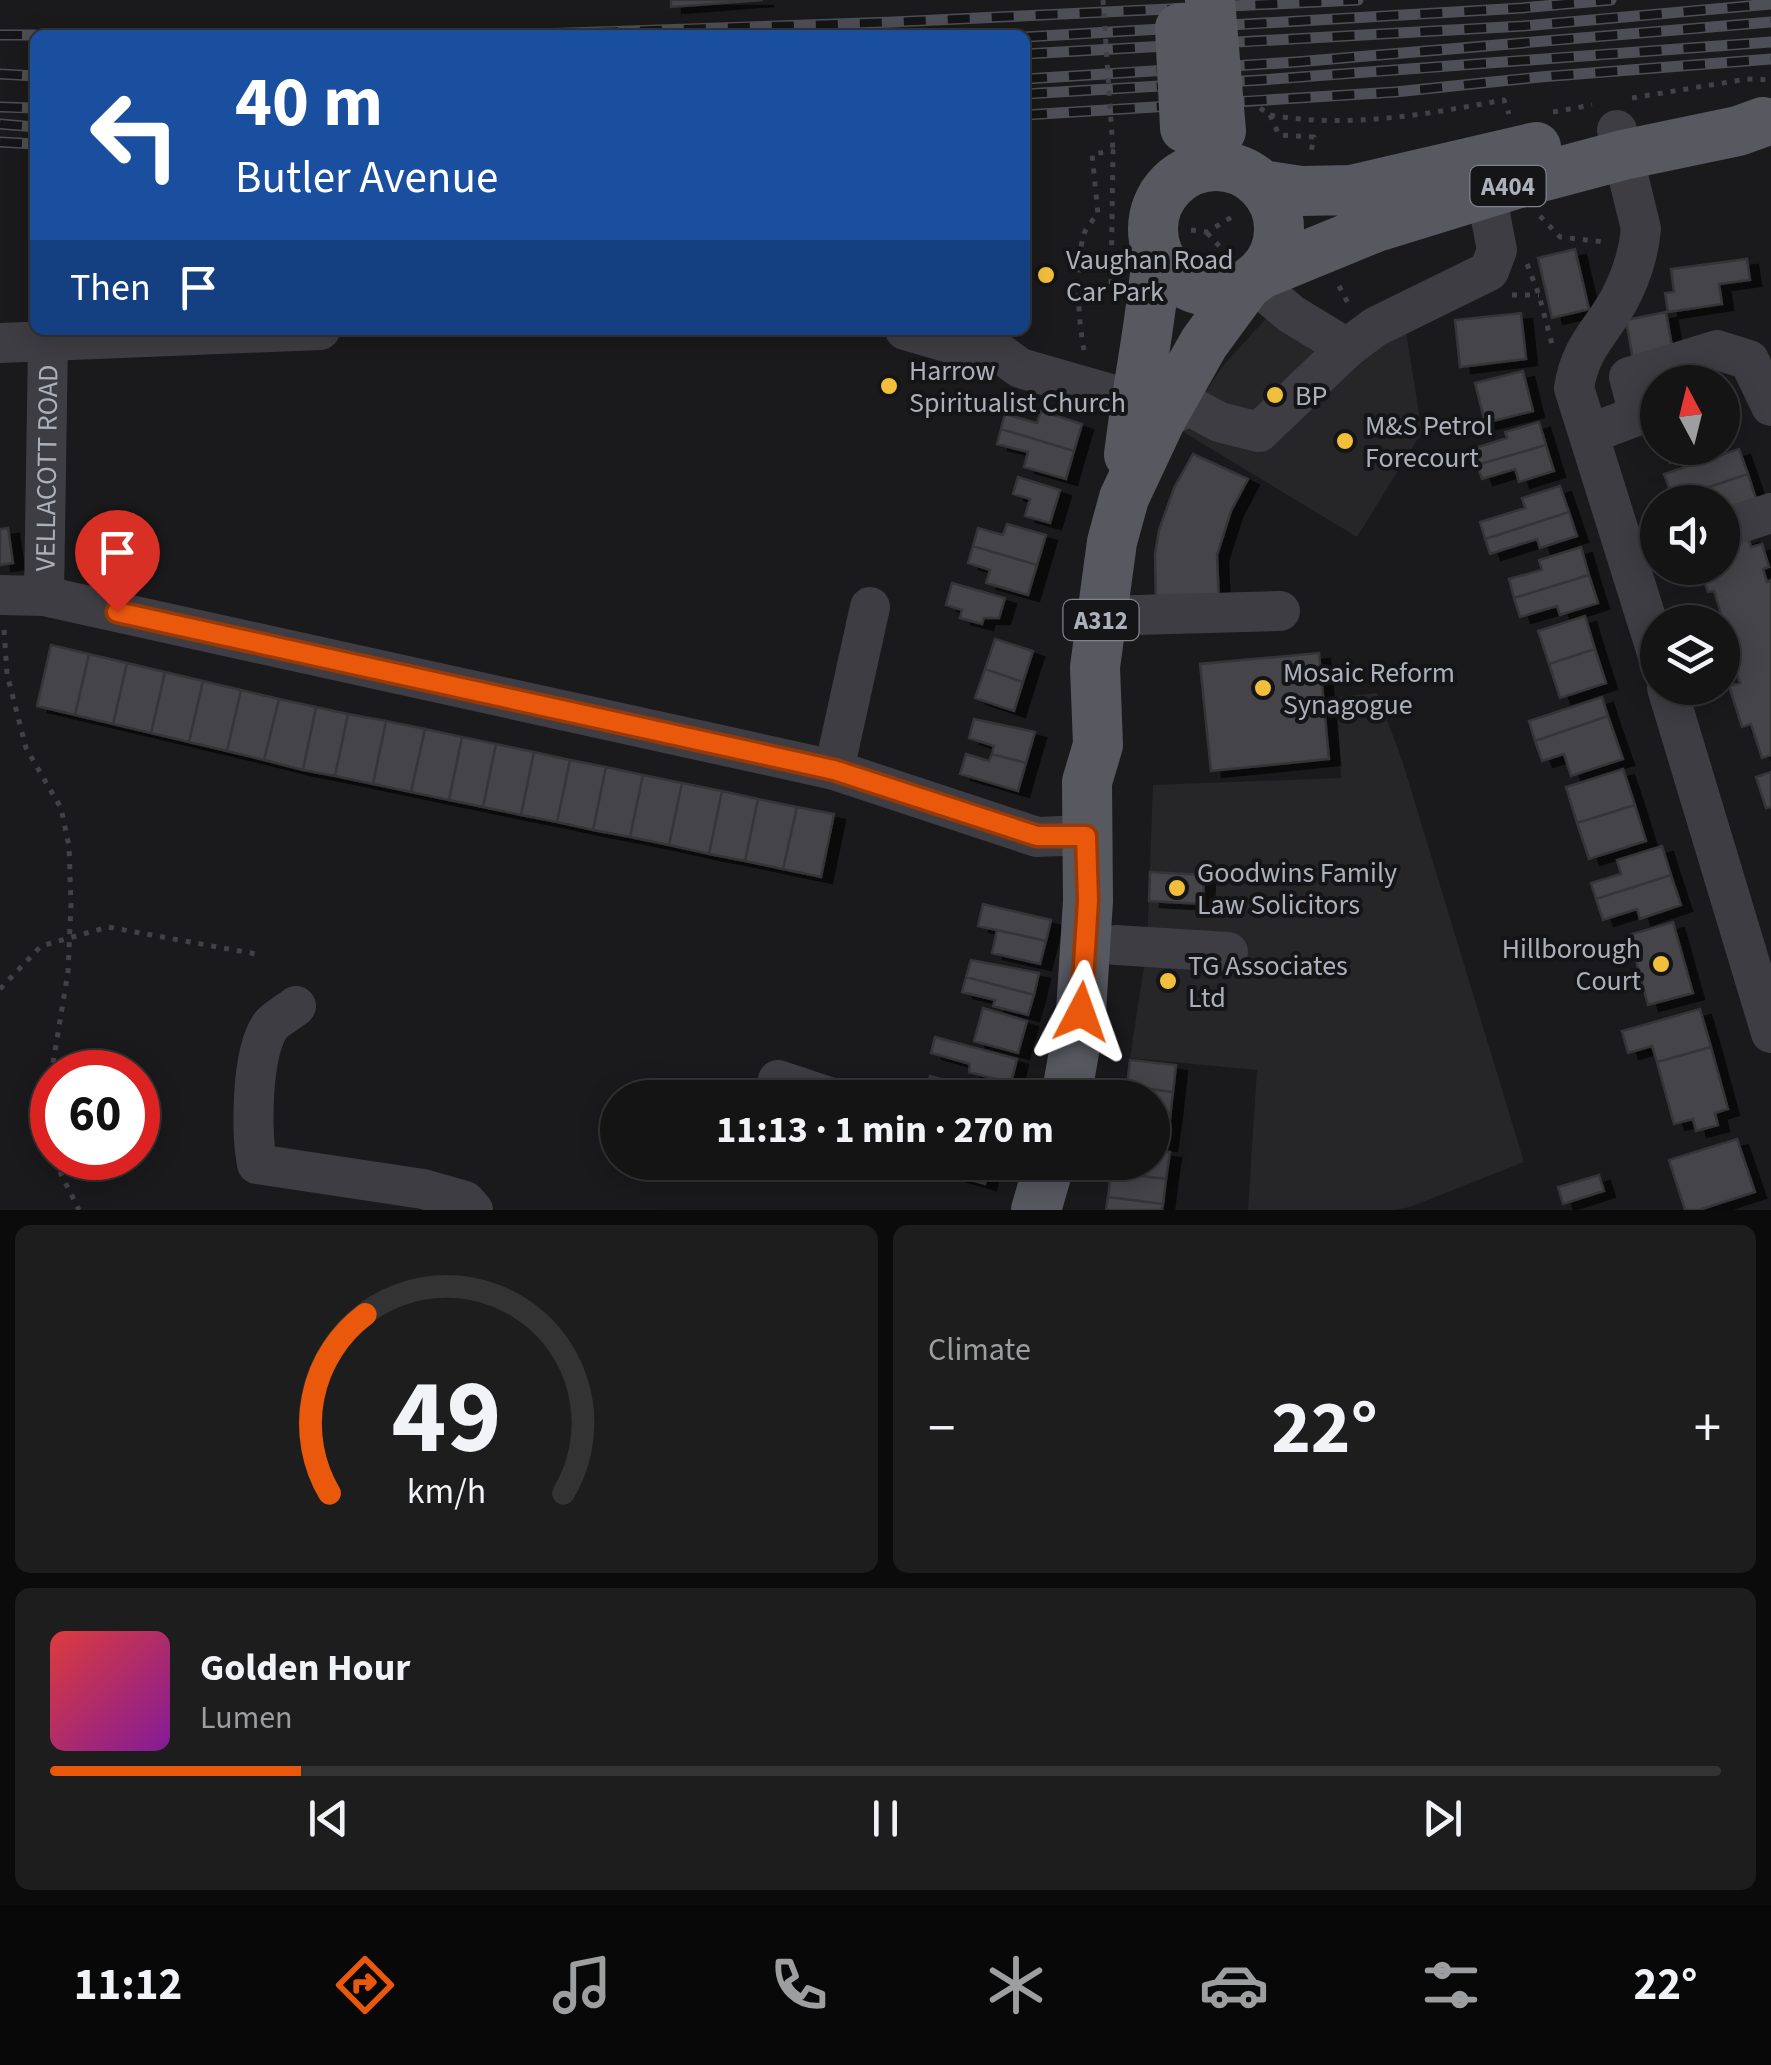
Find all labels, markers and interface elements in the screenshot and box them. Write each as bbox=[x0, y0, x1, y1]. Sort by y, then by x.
text: 40 m bbox=[235, 53, 383, 153]
icon: left bbox=[70, 70, 200, 200]
text: Butler Avenue bbox=[235, 146, 498, 210]
road number: A404 bbox=[1470, 166, 1546, 206]
place label: Vaughan Road Car Park bbox=[1066, 240, 1234, 312]
icon: arrive bbox=[171, 260, 226, 315]
text: Then bbox=[70, 261, 151, 315]
marker: Vaughan Road Car Park bbox=[1035, 264, 1057, 286]
place label: Harrow Spiritualist Church bbox=[909, 351, 1126, 423]
street label: VELLACOTT ROAD bbox=[25, 364, 69, 572]
north arrow bbox=[1640, 365, 1740, 465]
map controls bbox=[1640, 365, 1740, 705]
marker: Harrow Spiritualist Church bbox=[878, 375, 900, 397]
place label: BP bbox=[1295, 376, 1327, 416]
marker: BP bbox=[1264, 384, 1286, 406]
place label: M&S Petrol Forecourt bbox=[1365, 406, 1493, 478]
marker: M&S Petrol Forecourt bbox=[1334, 430, 1356, 452]
button: sound bbox=[1640, 485, 1740, 585]
pin bbox=[75, 510, 160, 613]
icon: arrive bbox=[90, 525, 145, 580]
road number: A312 bbox=[1064, 600, 1138, 640]
button: layers bbox=[1640, 605, 1740, 705]
place label: Mosaic Reform Synagogue bbox=[1283, 653, 1455, 725]
marker: Mosaic Reform Synagogue bbox=[1252, 677, 1274, 699]
place label: Goodwins Family Law Solicitors bbox=[1197, 853, 1397, 925]
marker: Goodwins Family Law Solicitors bbox=[1166, 877, 1188, 899]
place label: Hillborough Court bbox=[1502, 929, 1642, 1001]
place label: TG Associates Ltd bbox=[1188, 946, 1348, 1018]
marker: Hillborough Court bbox=[1650, 953, 1672, 975]
position arrow bbox=[1029, 960, 1133, 1064]
marker: TG Associates Ltd bbox=[1157, 970, 1179, 992]
speed limit sign: 60 bbox=[30, 1050, 160, 1180]
text: 11:13 · 1 min · 270 m bbox=[716, 1103, 1054, 1157]
text: Climate bbox=[928, 1327, 1031, 1373]
text: 49 bbox=[392, 1345, 501, 1493]
text: 22° bbox=[1271, 1375, 1378, 1482]
text: − bbox=[928, 1390, 955, 1468]
text: + bbox=[1694, 1390, 1721, 1468]
text: km/h bbox=[407, 1466, 486, 1517]
text: Golden Hour bbox=[200, 1641, 410, 1695]
text: Lumen bbox=[200, 1695, 293, 1741]
icon: previous bbox=[301, 1791, 356, 1846]
icon: pause bbox=[858, 1791, 913, 1846]
icon: next bbox=[1415, 1791, 1470, 1846]
icon: directions bbox=[330, 1950, 400, 2020]
icon: music bbox=[547, 1950, 617, 2020]
icon: phone bbox=[764, 1950, 834, 2020]
icon: climate bbox=[981, 1950, 1051, 2020]
icon: car bbox=[1199, 1950, 1269, 2020]
icon: filters bbox=[1416, 1950, 1486, 2020]
text: 11:12 bbox=[74, 1953, 182, 2017]
text: 22° bbox=[1633, 1953, 1697, 2017]

